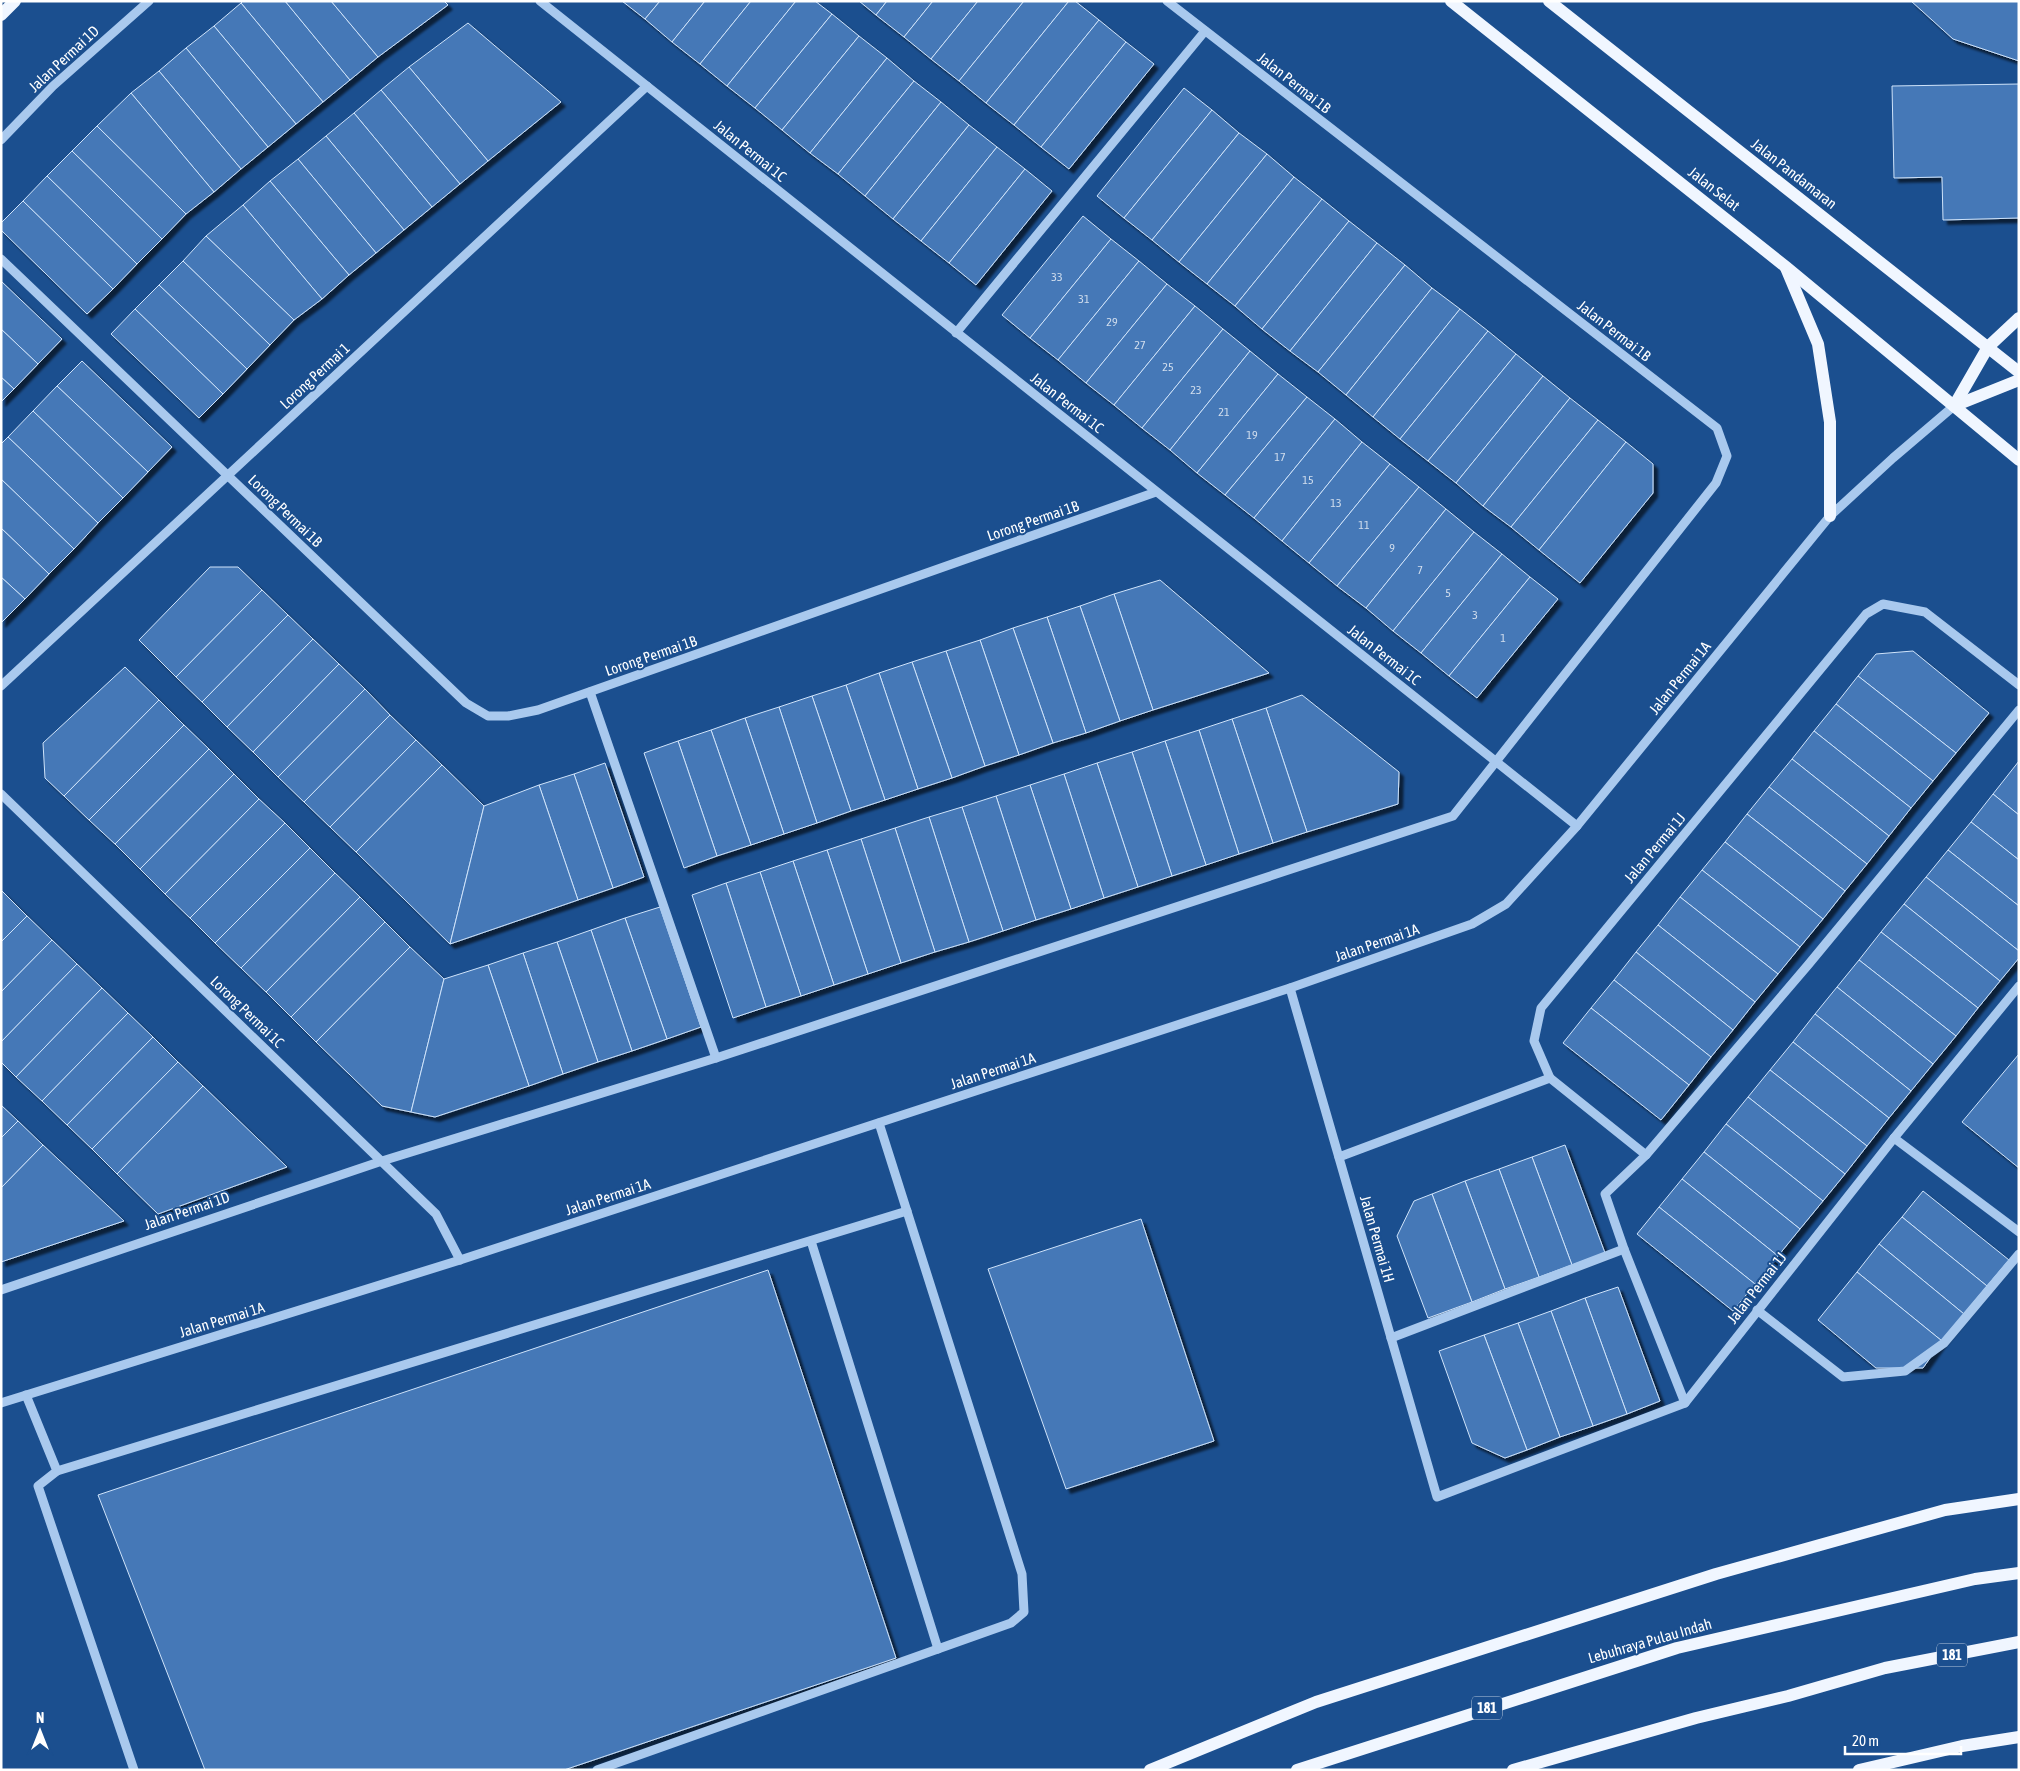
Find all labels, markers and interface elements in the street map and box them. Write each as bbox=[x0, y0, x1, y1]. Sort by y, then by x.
street label: Jalan Permai 1D bbox=[25, 22, 102, 95]
street label: Jalan Permai 1B bbox=[1254, 49, 1334, 116]
street label: Jalan Permai 1C bbox=[711, 116, 790, 185]
street label: Jalan Pandamaran bbox=[1748, 135, 1840, 212]
street label: Jalan Selat bbox=[1685, 163, 1743, 214]
house number: 33 bbox=[1051, 270, 1063, 284]
house number: 31 bbox=[1078, 292, 1090, 306]
street label: Jalan Permai 1B bbox=[1574, 297, 1654, 364]
house number: 29 bbox=[1106, 315, 1118, 329]
house number: 27 bbox=[1134, 338, 1146, 352]
street label: Lorong Permai 1 bbox=[276, 339, 353, 412]
house number: 25 bbox=[1162, 360, 1174, 374]
street label: Jalan Permai 1C bbox=[1028, 369, 1107, 436]
house number: 23 bbox=[1190, 383, 1202, 397]
house number: 21 bbox=[1218, 405, 1230, 419]
house number: 19 bbox=[1246, 428, 1258, 442]
house number: 17 bbox=[1274, 450, 1286, 464]
street label: Lorong Permai 1B bbox=[245, 471, 326, 550]
house number: 15 bbox=[1302, 473, 1314, 487]
house number: 13 bbox=[1330, 496, 1342, 510]
street label: Lorong Permai 1B bbox=[985, 497, 1081, 544]
house number: 11 bbox=[1358, 518, 1370, 532]
house number: 9 bbox=[1389, 541, 1395, 555]
house number: 7 bbox=[1417, 563, 1423, 577]
house number: 5 bbox=[1445, 586, 1451, 600]
house number: 3 bbox=[1472, 608, 1478, 622]
street label: Jalan Permai 1C bbox=[1345, 621, 1424, 688]
house number: 1 bbox=[1500, 631, 1506, 645]
street label: Lorong Permai 1B bbox=[603, 632, 699, 679]
street label: Jalan Permai 1A bbox=[1645, 638, 1714, 717]
street label: Jalan Permai 1J bbox=[1621, 809, 1689, 886]
street label: Jalan Permai 1A bbox=[1332, 920, 1422, 965]
street label: Lorong Permai 1C bbox=[207, 972, 288, 1051]
street label: Jalan Permai 1A bbox=[948, 1049, 1038, 1092]
street label: Jalan Permai 1A bbox=[563, 1175, 653, 1218]
street label: Jalan Permai 1D bbox=[142, 1188, 232, 1233]
street label: Jalan Permai 1H bbox=[1357, 1193, 1398, 1284]
street label: Jalan Permai 1J bbox=[1724, 1249, 1790, 1327]
street label: Jalan Permai 1A bbox=[177, 1298, 267, 1341]
street label: Lebuhraya Pulau Indah bbox=[1586, 1615, 1714, 1666]
road number: 181 bbox=[1937, 1644, 1967, 1666]
road number: 181 bbox=[1472, 1696, 1502, 1720]
north arrow bbox=[15, 1706, 65, 1756]
text: N bbox=[36, 1710, 44, 1726]
scale bar bbox=[1845, 1724, 1961, 1756]
text: 20 m bbox=[1852, 1732, 1879, 1749]

